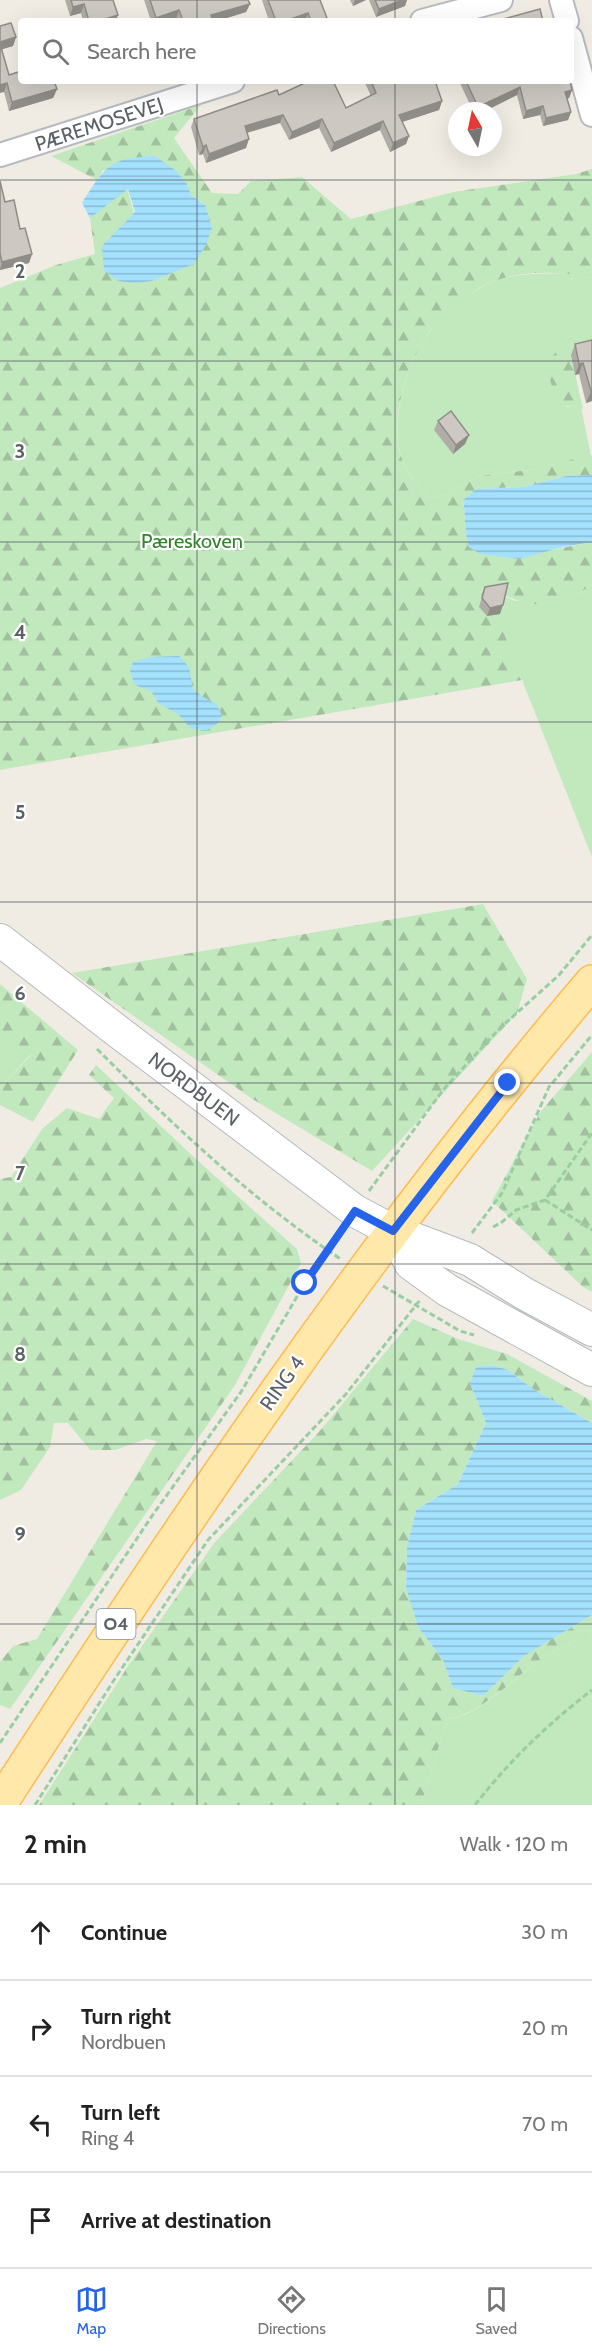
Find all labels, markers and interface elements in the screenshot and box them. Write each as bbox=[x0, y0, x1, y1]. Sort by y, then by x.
search box bbox=[18, 18, 574, 84]
icon: search bbox=[39, 35, 72, 68]
text: Search here bbox=[87, 38, 196, 65]
street label: PÆREMOSEVEJ bbox=[32, 92, 166, 156]
north arrow bbox=[448, 102, 502, 156]
text: 2 bbox=[15, 259, 25, 283]
text: 3 bbox=[15, 439, 25, 463]
park label: Pæreskoven bbox=[141, 529, 243, 553]
text: 4 bbox=[14, 620, 26, 644]
text: 5 bbox=[15, 800, 25, 824]
text: 6 bbox=[14, 981, 26, 1005]
street label: NORDBUEN bbox=[144, 1047, 244, 1131]
route end bbox=[494, 1069, 520, 1095]
text: 7 bbox=[15, 1161, 26, 1185]
route start bbox=[291, 1269, 317, 1295]
text: 8 bbox=[14, 1342, 26, 1366]
street label: RING 4 bbox=[255, 1351, 309, 1415]
text: 9 bbox=[14, 1522, 26, 1546]
road number: O4 bbox=[96, 1609, 136, 1639]
text: 2 min bbox=[24, 1828, 87, 1860]
text: Walk · 120 m bbox=[460, 1832, 568, 1856]
icon: ahead bbox=[24, 1916, 57, 1949]
text: Continue bbox=[81, 1919, 167, 1946]
text: 30 m bbox=[521, 1920, 568, 1944]
text: Turn right bbox=[81, 2003, 171, 2030]
icon: right bbox=[24, 2012, 57, 2045]
text: 20 m bbox=[522, 2016, 568, 2040]
text: Nordbuen bbox=[81, 2030, 166, 2054]
text: Turn left bbox=[81, 2099, 160, 2126]
icon: left bbox=[24, 2108, 57, 2141]
text: 70 m bbox=[522, 2112, 568, 2136]
text: Ring 4 bbox=[81, 2126, 134, 2150]
icon: arrive bbox=[24, 2204, 57, 2237]
text: Arrive at destination bbox=[81, 2207, 271, 2234]
tab: Map bbox=[75, 2283, 108, 2338]
tab: Directions bbox=[258, 2283, 326, 2338]
tab: Saved bbox=[476, 2283, 517, 2338]

